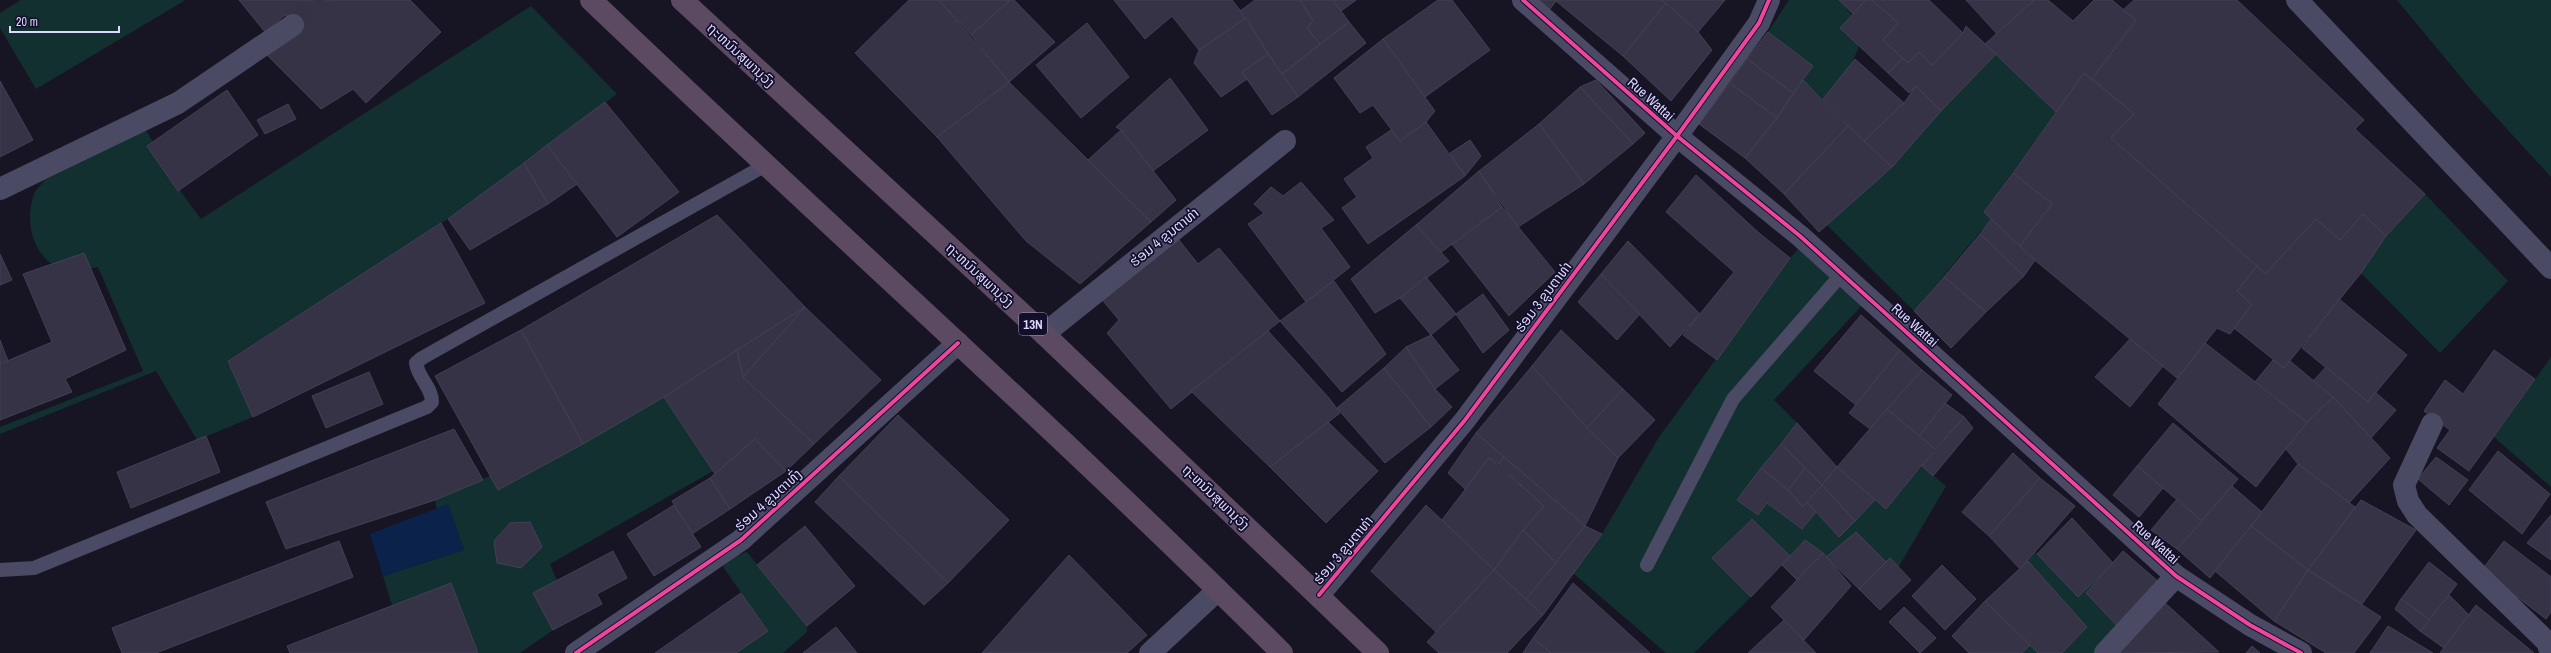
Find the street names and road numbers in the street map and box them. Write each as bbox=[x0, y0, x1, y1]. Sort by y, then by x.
street label: ຖະຫນົນສຸພານຸວົງ bbox=[703, 19, 779, 91]
street label: Rue Wattai bbox=[1624, 73, 1678, 125]
street label: ຮ່ອມ 4 ຂູນຕາທ່າ bbox=[1126, 204, 1202, 270]
street label: ຖະຫນົນສຸພານຸວົງ bbox=[942, 239, 1018, 311]
street label: ຮ່ອມ 3 ຂູນຕາທ່າ bbox=[1510, 258, 1576, 336]
street label: Rue Wattai bbox=[1888, 299, 1942, 351]
road number: 13N bbox=[1019, 313, 1047, 335]
street label: ຖະຫນົນສຸພານຸວົງ bbox=[1179, 460, 1253, 534]
street label: ຮ່ອມ 4 ຂູນຕາທົ່ງ bbox=[730, 464, 806, 535]
street label: ຮ່ອມ 3 ຂູນຕາທ່າ bbox=[1309, 512, 1377, 588]
street label: Rue Wattai bbox=[2129, 516, 2183, 568]

